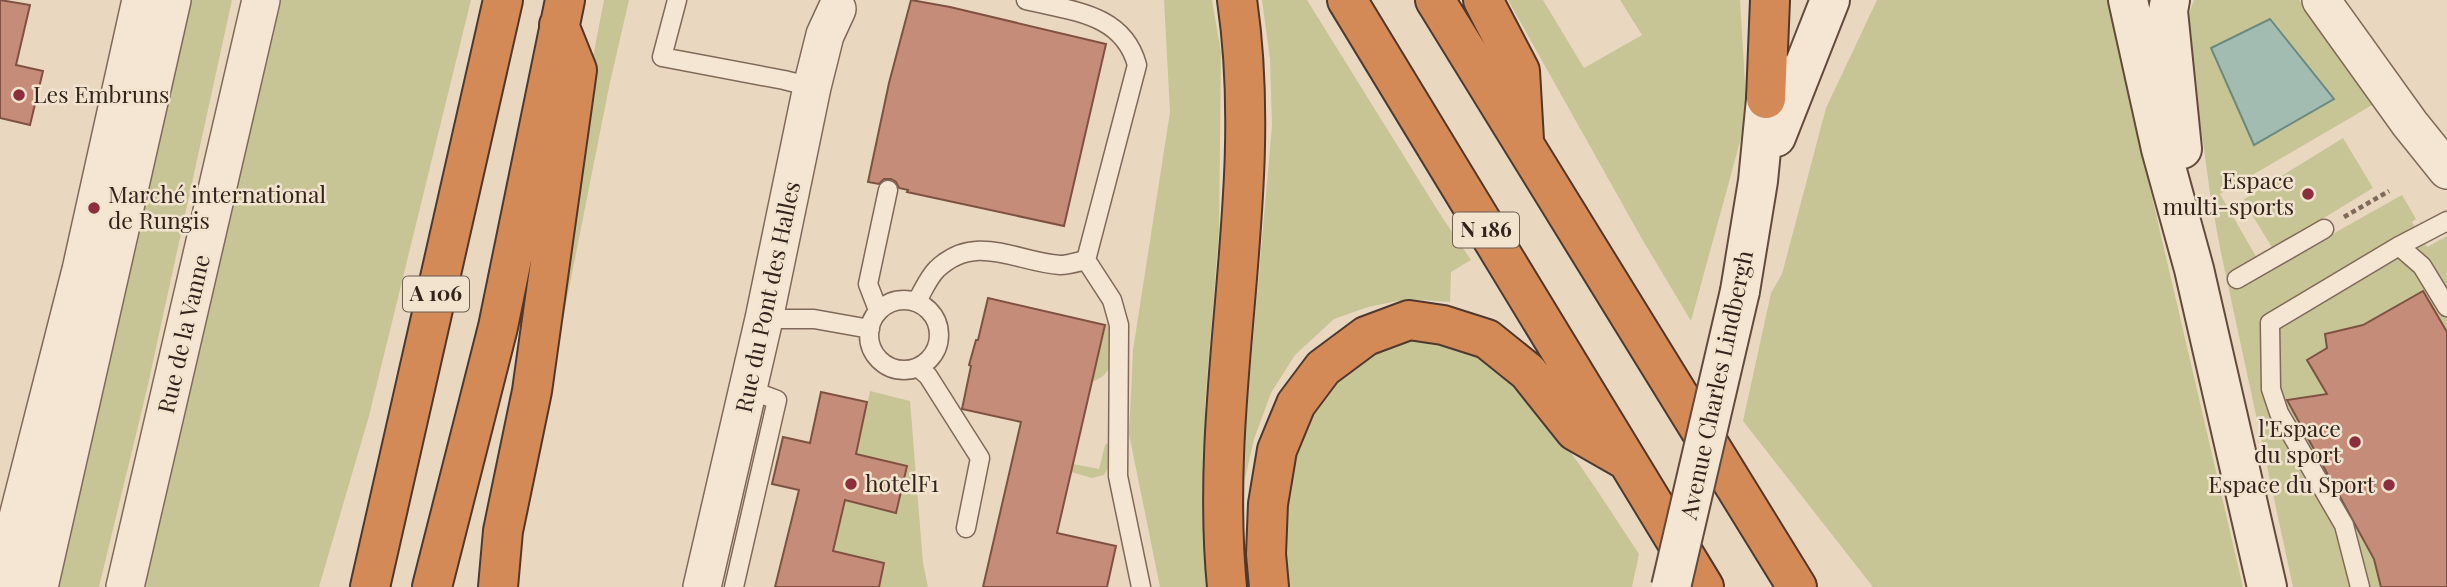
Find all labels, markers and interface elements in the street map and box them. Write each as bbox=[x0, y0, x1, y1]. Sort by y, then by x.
place label: Les Embruns bbox=[33, 78, 169, 109]
marker: Les Embruns bbox=[11, 87, 27, 103]
place label: Espace multi-sports bbox=[2163, 164, 2294, 221]
place label: Marché international de Rungis bbox=[108, 178, 327, 235]
street label: Rue du Pont des Halles bbox=[727, 178, 806, 415]
marker: Espace multi-sports bbox=[2300, 186, 2316, 202]
marker: Marché international de Rungis bbox=[86, 200, 102, 216]
road number: N 186 bbox=[1453, 212, 1519, 247]
street label: Avenue Charles Lindbergh bbox=[1672, 247, 1759, 523]
street label: Rue de la Vanne bbox=[149, 251, 216, 416]
road number: A 106 bbox=[403, 276, 469, 312]
place label: l'Espace du sport bbox=[2254, 412, 2342, 469]
marker: l'Espace du sport bbox=[2347, 434, 2363, 450]
place label: hotelF1 bbox=[865, 467, 940, 498]
place label: Espace du Sport bbox=[2208, 468, 2376, 499]
marker: hotelF1 bbox=[843, 476, 859, 492]
marker: Espace du Sport bbox=[2381, 477, 2397, 493]

